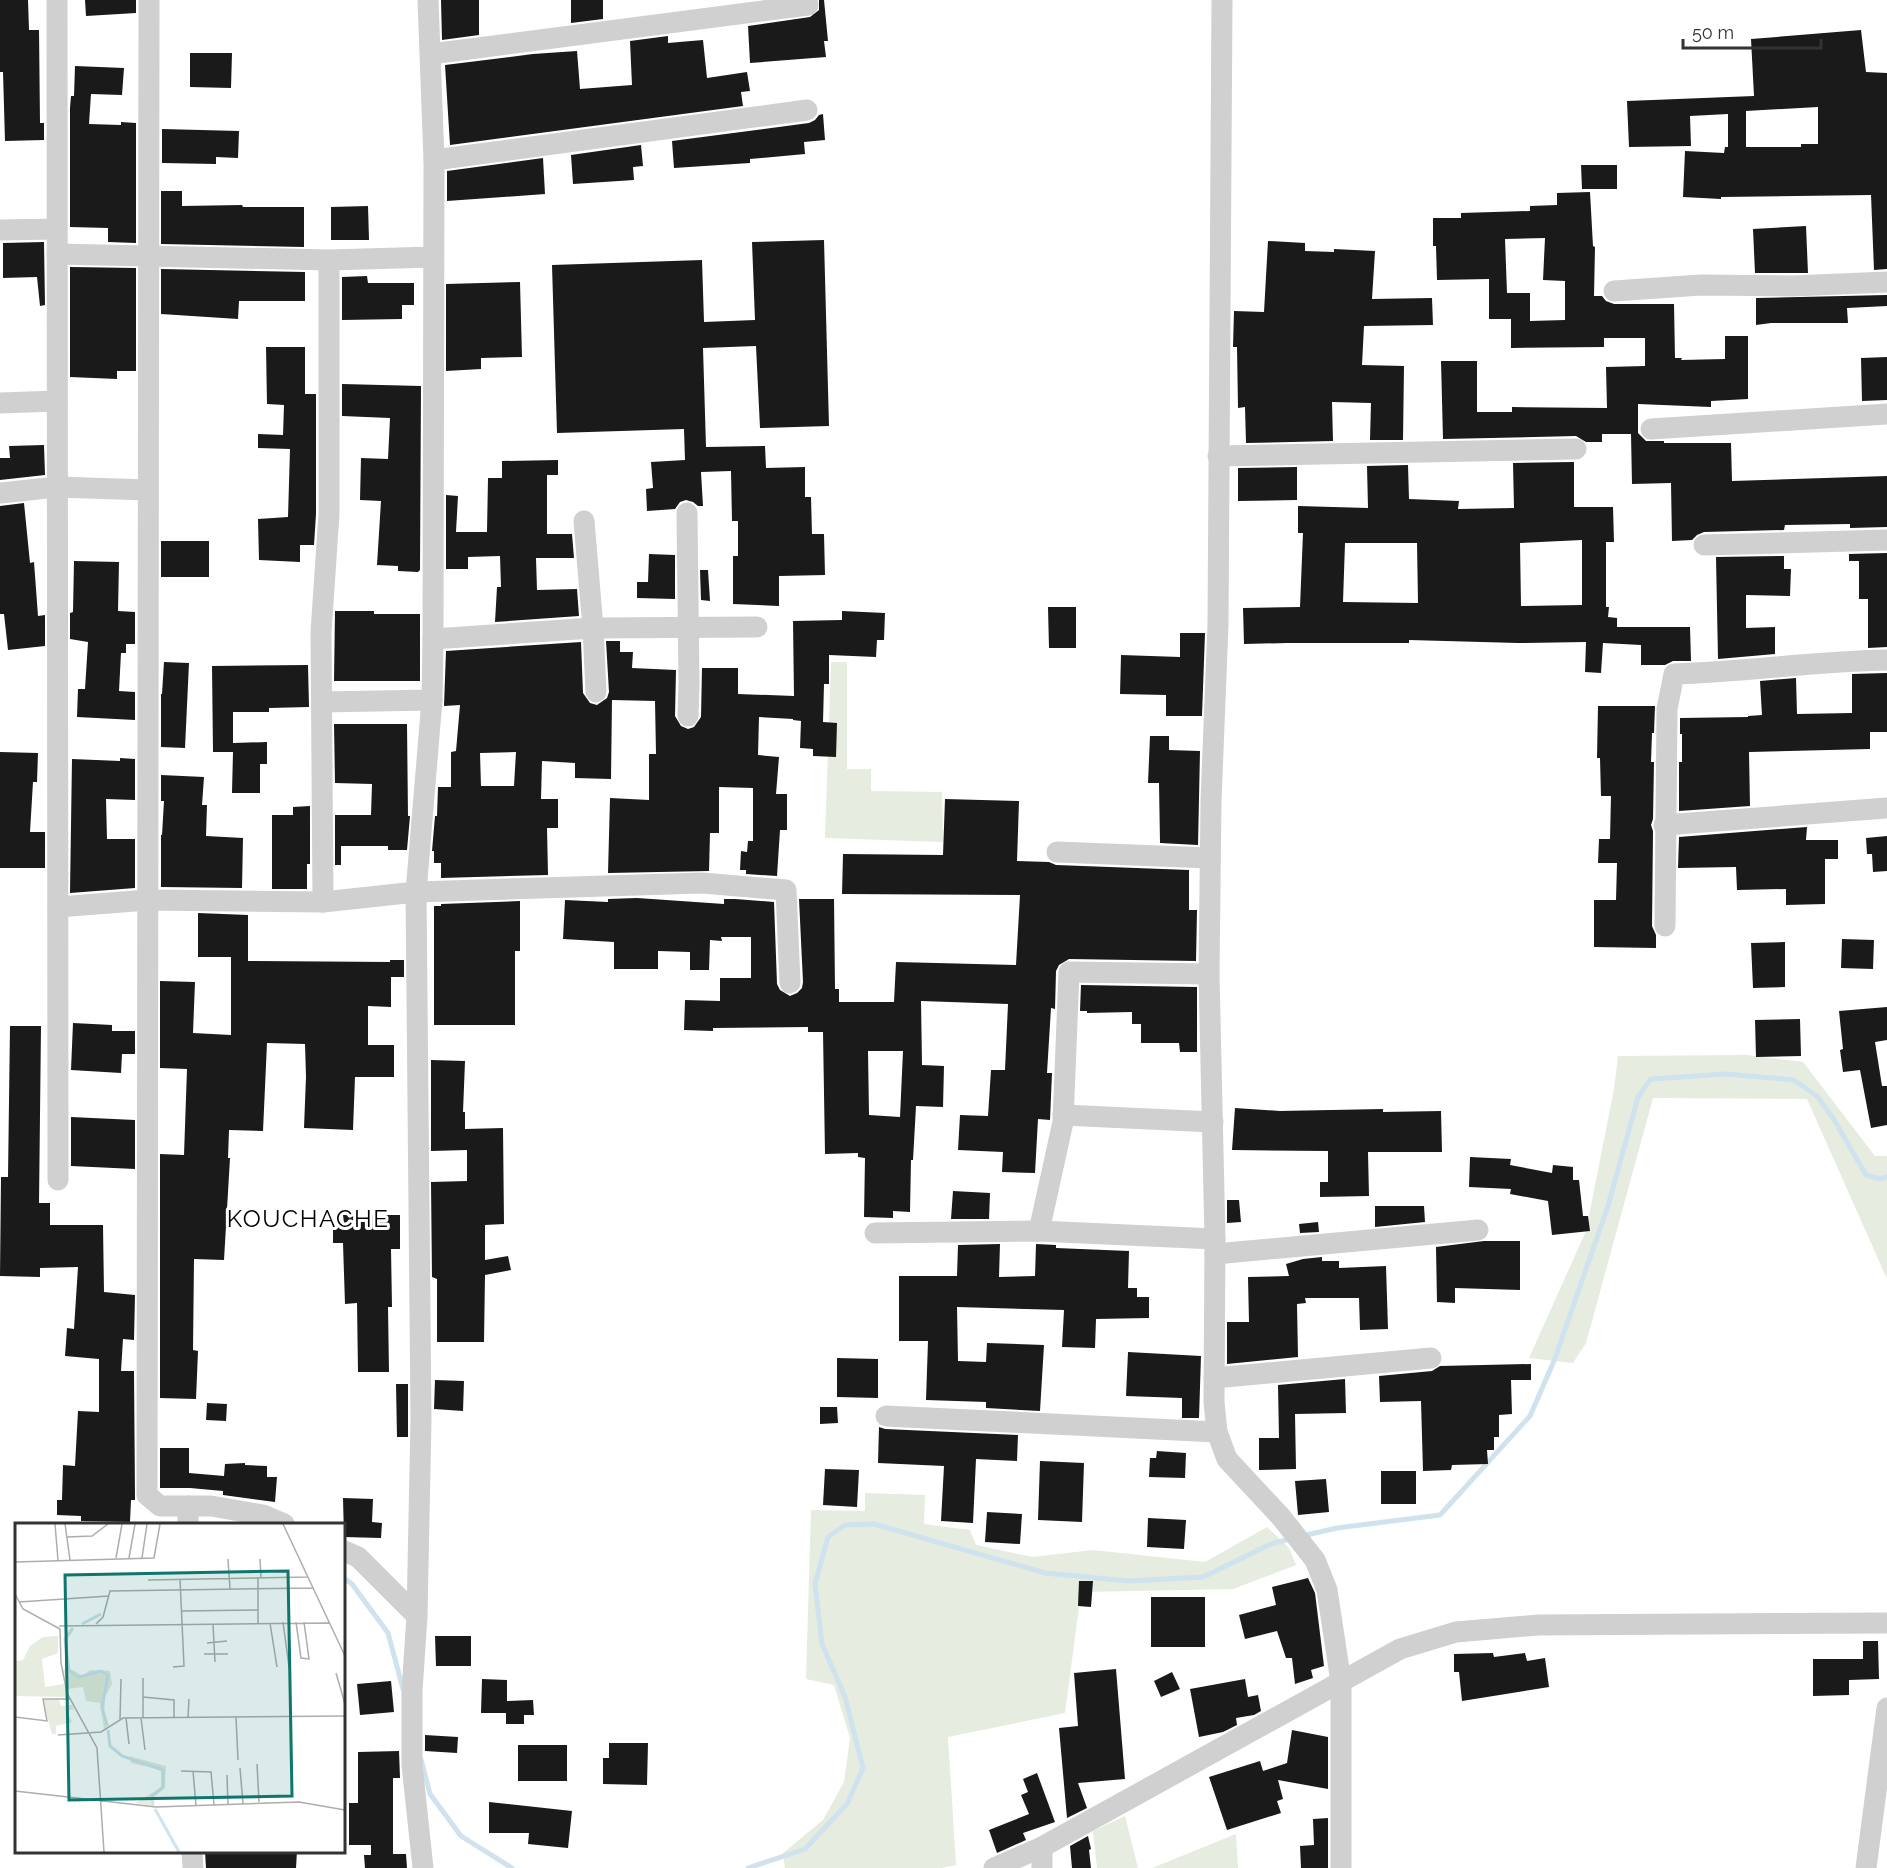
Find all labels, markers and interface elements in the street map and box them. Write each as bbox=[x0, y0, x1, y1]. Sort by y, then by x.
scale bar bbox=[1683, 12, 1821, 50]
text: 50 m bbox=[1692, 22, 1734, 43]
district label: KOUCHACHE bbox=[227, 1204, 389, 1233]
inset map bbox=[15, 1523, 345, 1853]

